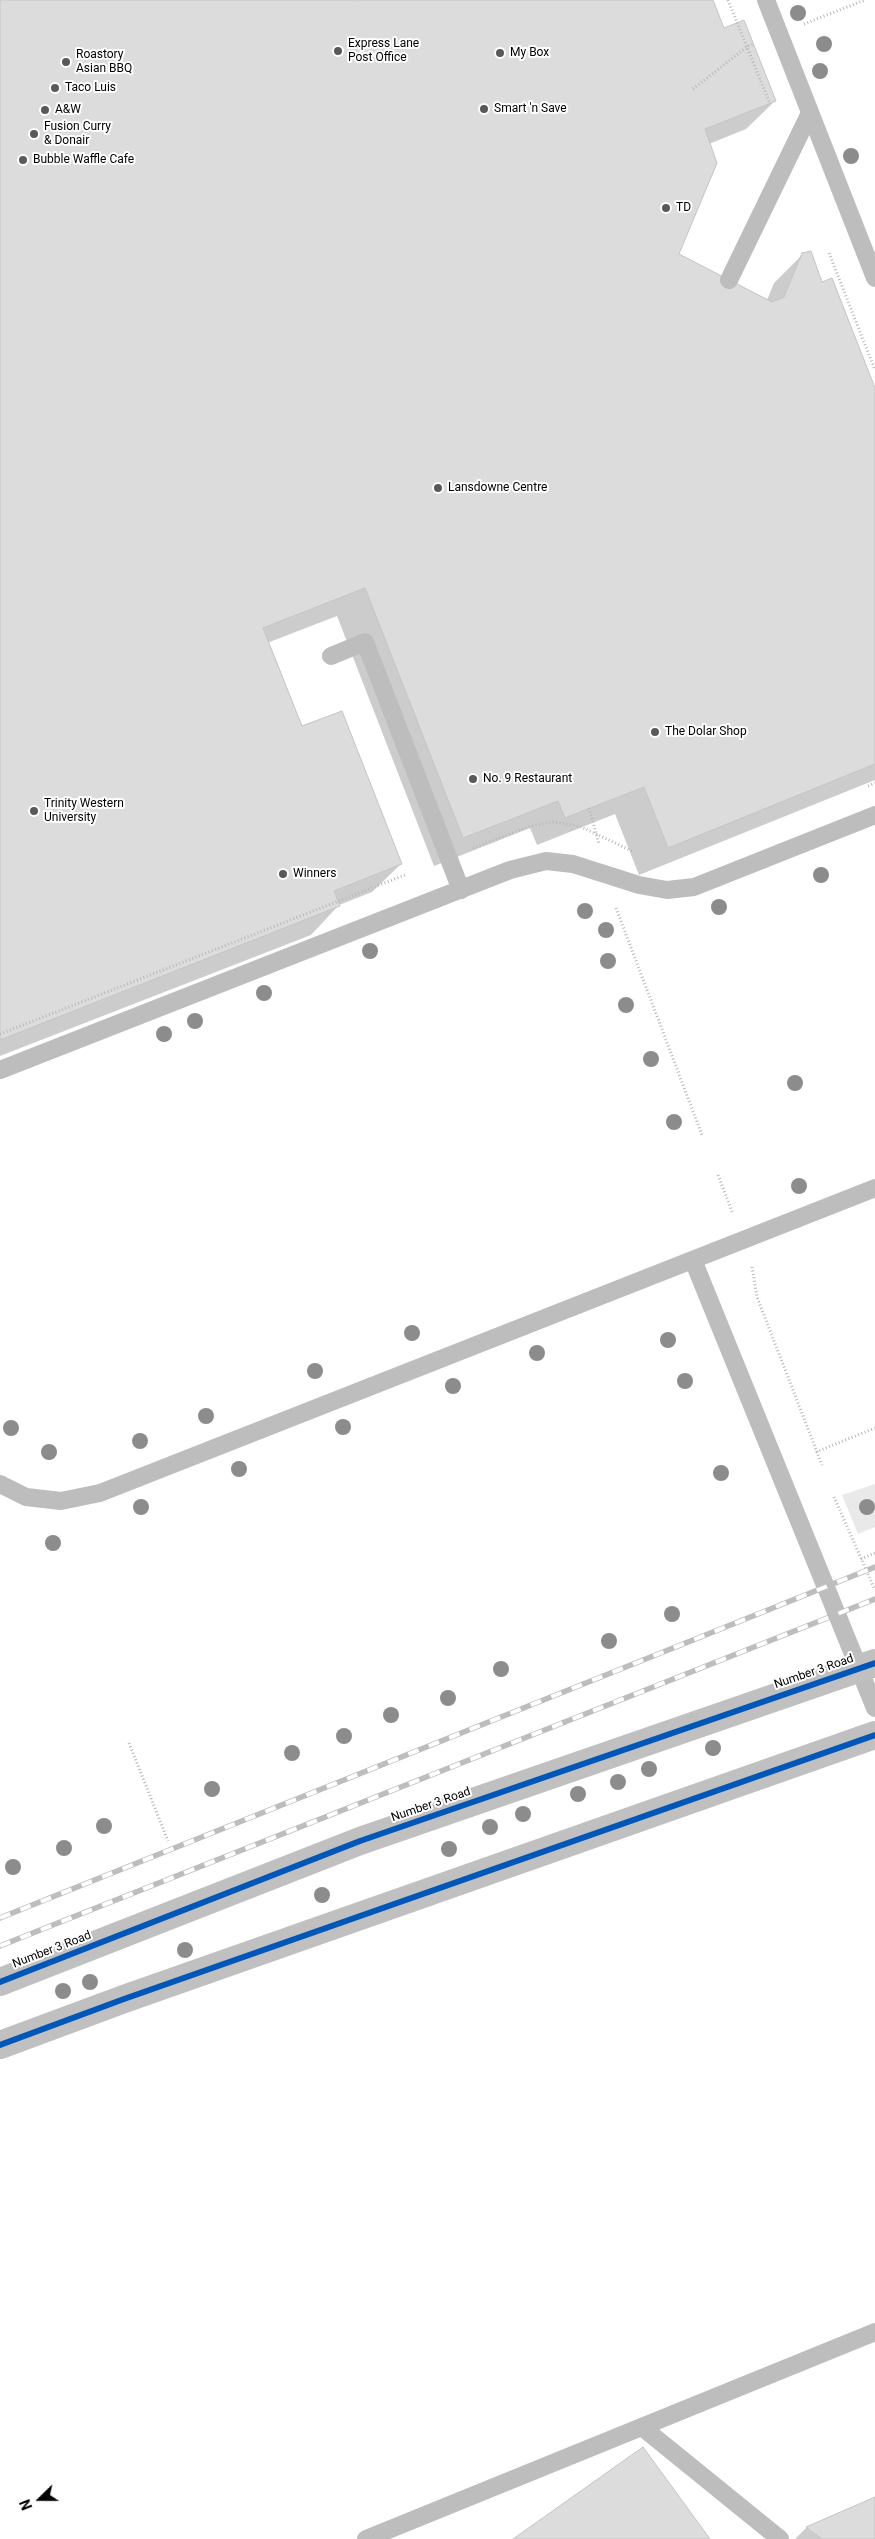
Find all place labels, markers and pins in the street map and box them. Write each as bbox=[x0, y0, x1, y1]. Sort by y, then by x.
place label: Express Lane Post Office bbox=[348, 37, 419, 65]
marker: Express Lane Post Office bbox=[332, 45, 344, 57]
place label: My Box bbox=[510, 46, 549, 60]
marker: My Box bbox=[494, 47, 506, 59]
place label: Roastory Asian BBQ bbox=[76, 48, 132, 76]
marker: Roastory Asian BBQ bbox=[60, 56, 72, 68]
place label: Taco Luis bbox=[65, 81, 116, 95]
marker: Taco Luis bbox=[49, 82, 61, 94]
place label: Smart 'n Save bbox=[494, 102, 567, 116]
place label: A&W bbox=[55, 103, 81, 117]
marker: Smart 'n Save bbox=[478, 103, 490, 115]
marker: A&W bbox=[39, 104, 51, 116]
place label: Fusion Curry & Donair bbox=[44, 120, 111, 148]
marker: Fusion Curry & Donair bbox=[28, 128, 40, 140]
place label: Bubble Waffle Cafe bbox=[33, 153, 134, 167]
marker: Bubble Waffle Cafe bbox=[17, 154, 29, 166]
place label: TD bbox=[676, 201, 691, 215]
marker: TD bbox=[660, 202, 672, 214]
place label: Lansdowne Centre bbox=[448, 481, 547, 495]
marker: Lansdowne Centre bbox=[432, 482, 444, 494]
place label: The Dolar Shop bbox=[665, 725, 747, 739]
marker: The Dolar Shop bbox=[649, 726, 661, 738]
place label: No. 9 Restaurant bbox=[483, 772, 572, 786]
marker: No. 9 Restaurant bbox=[467, 773, 479, 785]
place label: Trinity Western University bbox=[44, 797, 124, 825]
marker: Trinity Western University bbox=[28, 805, 40, 817]
place label: Winners bbox=[293, 867, 336, 881]
marker: Winners bbox=[277, 868, 289, 880]

